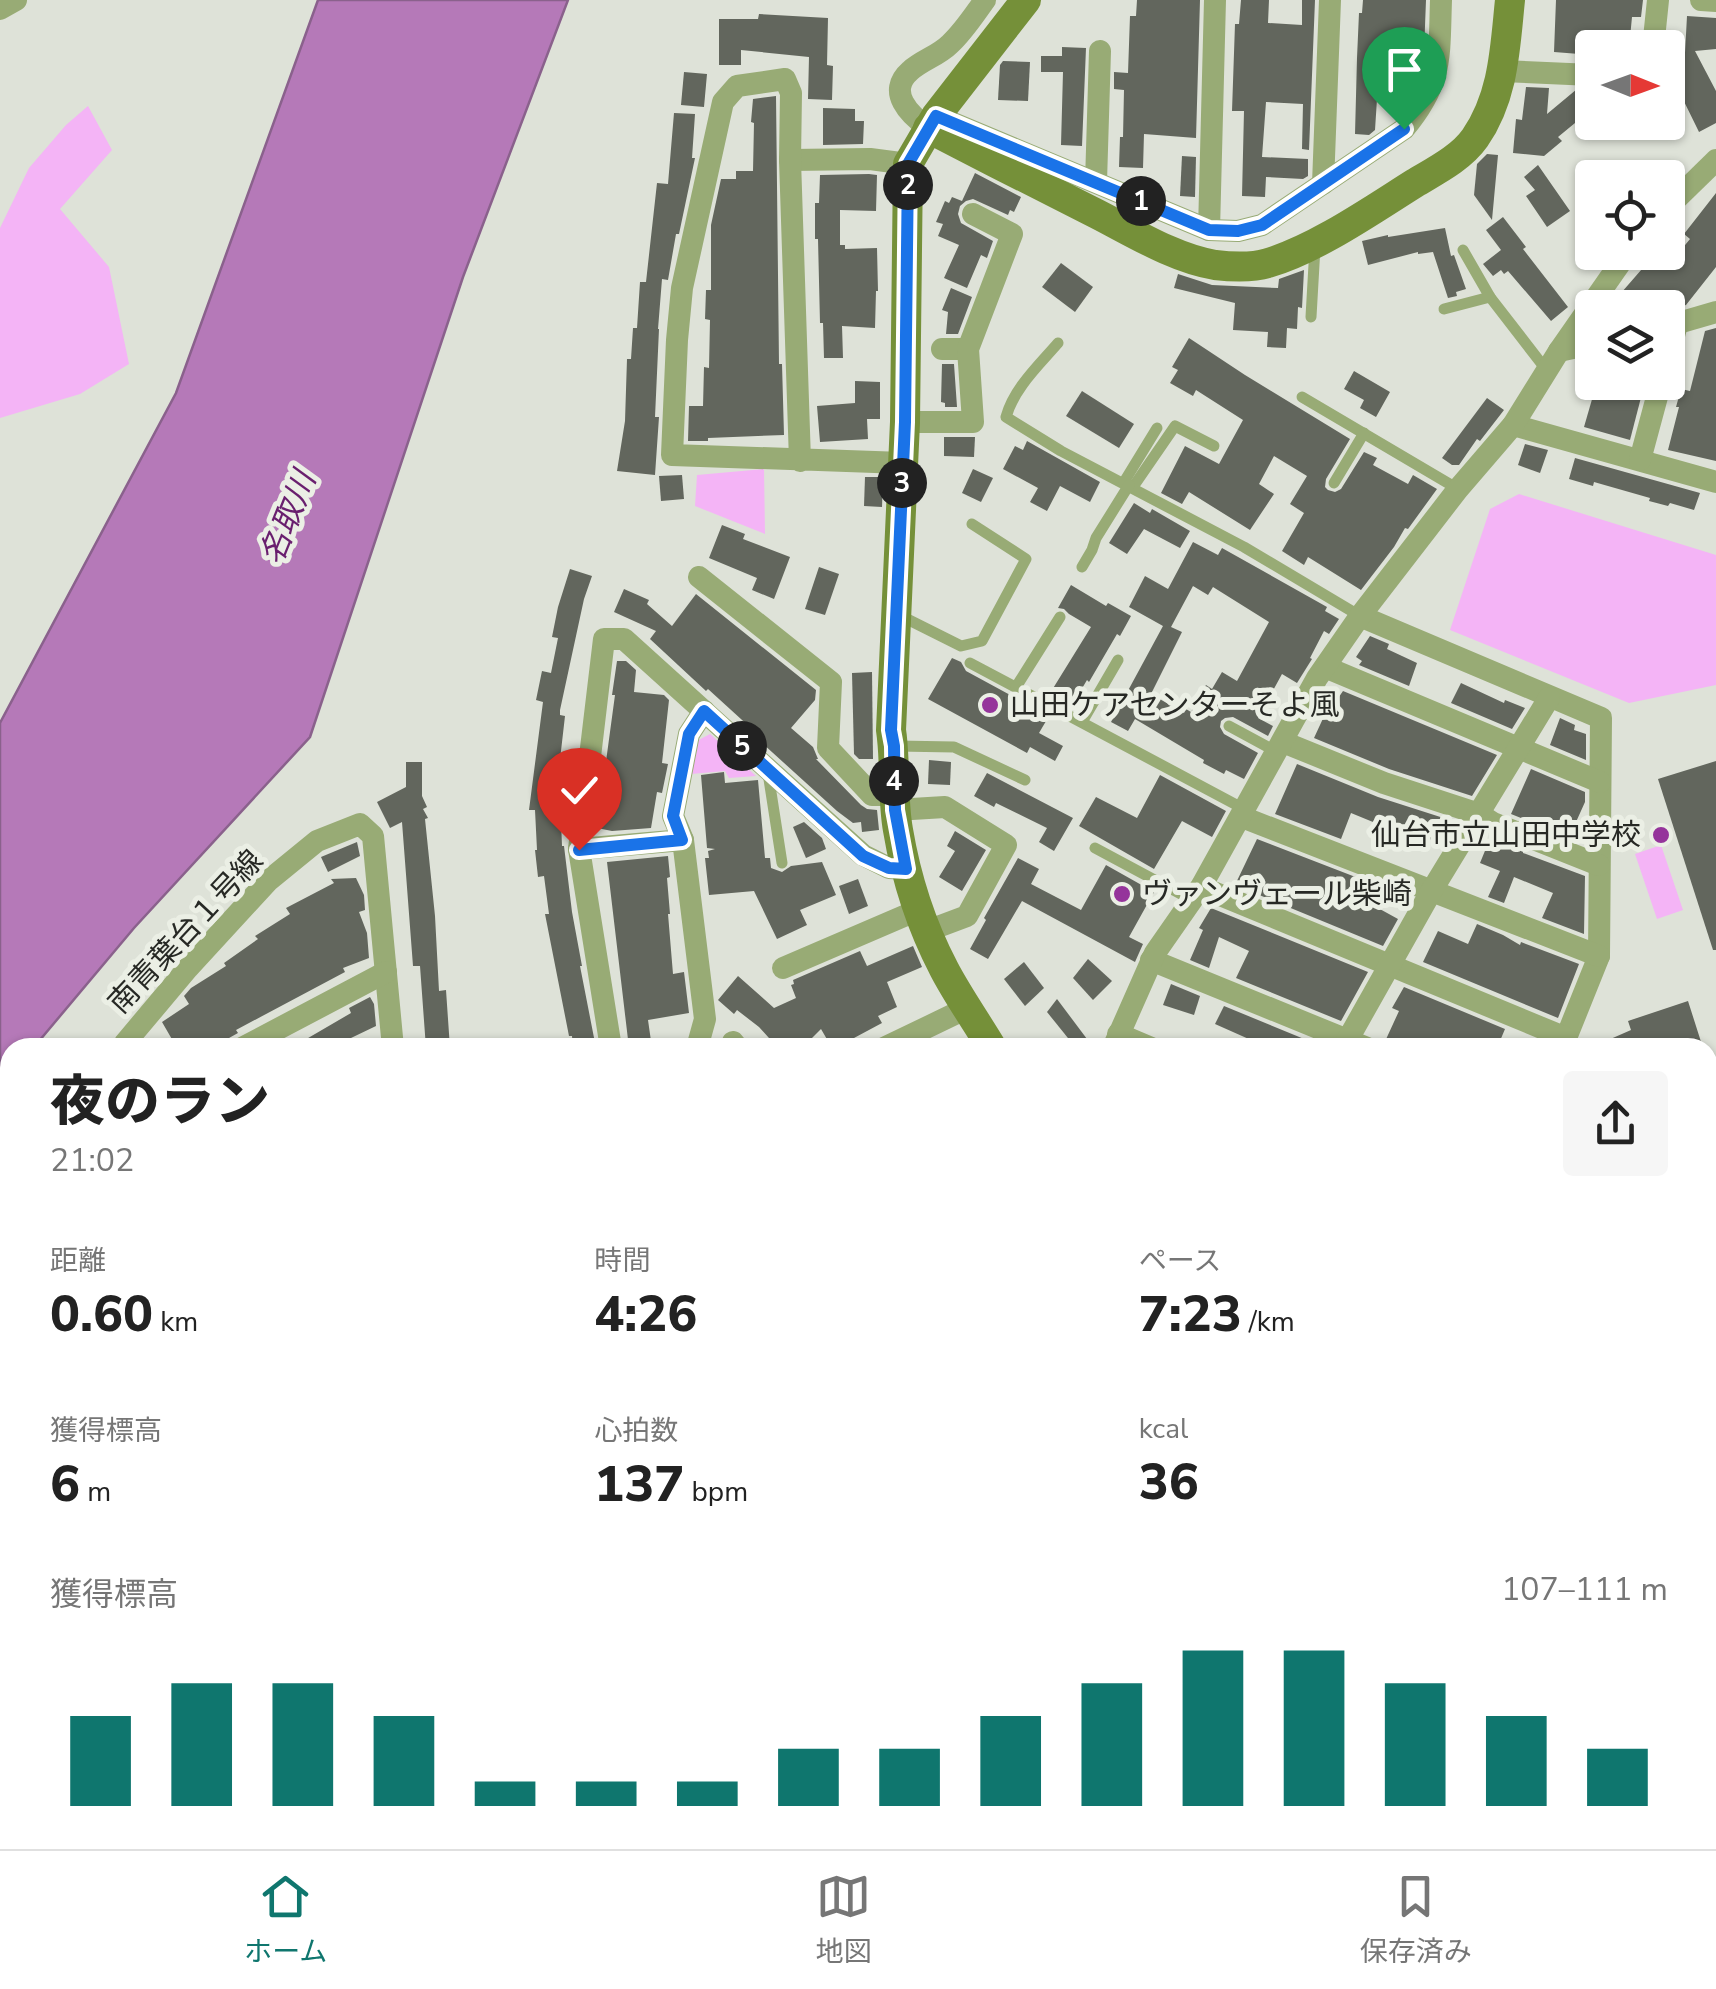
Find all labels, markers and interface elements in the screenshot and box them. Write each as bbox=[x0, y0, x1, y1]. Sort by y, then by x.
pin bbox=[1362, 27, 1447, 130]
north arrow bbox=[1575, 30, 1685, 140]
map controls bbox=[1575, 30, 1685, 400]
icon: arrive bbox=[1377, 42, 1432, 97]
pin: 2 bbox=[883, 160, 933, 210]
button: locate bbox=[1575, 160, 1685, 270]
text: 2 bbox=[900, 166, 916, 204]
pin: 1 bbox=[1116, 176, 1166, 226]
text: 1 bbox=[1133, 182, 1149, 220]
button: layers bbox=[1575, 290, 1685, 400]
pin: 3 bbox=[877, 458, 927, 508]
water label: 名取川 bbox=[250, 463, 327, 571]
text: 3 bbox=[894, 464, 910, 502]
place label: 山田ケアセンターそよ風 bbox=[1010, 685, 1339, 726]
marker: 山田ケアセンターそよ風 bbox=[979, 694, 1001, 716]
pin: 5 bbox=[717, 721, 767, 771]
text: 5 bbox=[734, 727, 750, 765]
pin bbox=[537, 748, 622, 851]
pin: 4 bbox=[869, 756, 919, 806]
text: 4 bbox=[886, 762, 902, 800]
icon: check bbox=[552, 763, 607, 818]
place label: 仙台市立山田中学校 bbox=[1371, 815, 1641, 856]
marker: 仙台市立山田中学校 bbox=[1650, 824, 1672, 846]
street label: 南青葉台１号線 bbox=[99, 841, 273, 1023]
place label: ヴァンヴェール柴崎 bbox=[1142, 874, 1412, 915]
marker: ヴァンヴェール柴崎 bbox=[1111, 883, 1133, 905]
text: 夜のラン bbox=[50, 1064, 270, 1139]
button: share bbox=[1563, 1071, 1668, 1176]
text: 21:02 bbox=[50, 1139, 134, 1182]
text: 距離 bbox=[50, 1242, 106, 1280]
text: 時間 bbox=[594, 1242, 650, 1280]
text: ペース bbox=[1139, 1242, 1221, 1280]
text: 0.60 bbox=[50, 1280, 153, 1349]
text: 4:26 bbox=[594, 1280, 697, 1349]
text: 7:23 bbox=[1139, 1280, 1242, 1349]
text: km bbox=[153, 1303, 198, 1341]
text: /km bbox=[1242, 1303, 1295, 1341]
text: kcal bbox=[1139, 1410, 1188, 1448]
text: 獲得標高 bbox=[50, 1412, 162, 1450]
text: 心拍数 bbox=[594, 1412, 678, 1450]
text: 36 bbox=[1139, 1448, 1199, 1517]
text: 6 bbox=[50, 1450, 80, 1519]
text: 137 bbox=[594, 1450, 684, 1519]
text: m bbox=[80, 1473, 111, 1511]
text: bpm bbox=[684, 1473, 748, 1511]
text: 107–111 m bbox=[1501, 1568, 1668, 1611]
text: 獲得標高 bbox=[50, 1573, 178, 1616]
tab: ホーム bbox=[244, 1869, 327, 1971]
tab: 地図 bbox=[816, 1869, 872, 1971]
tab: 保存済み bbox=[1360, 1869, 1472, 1971]

